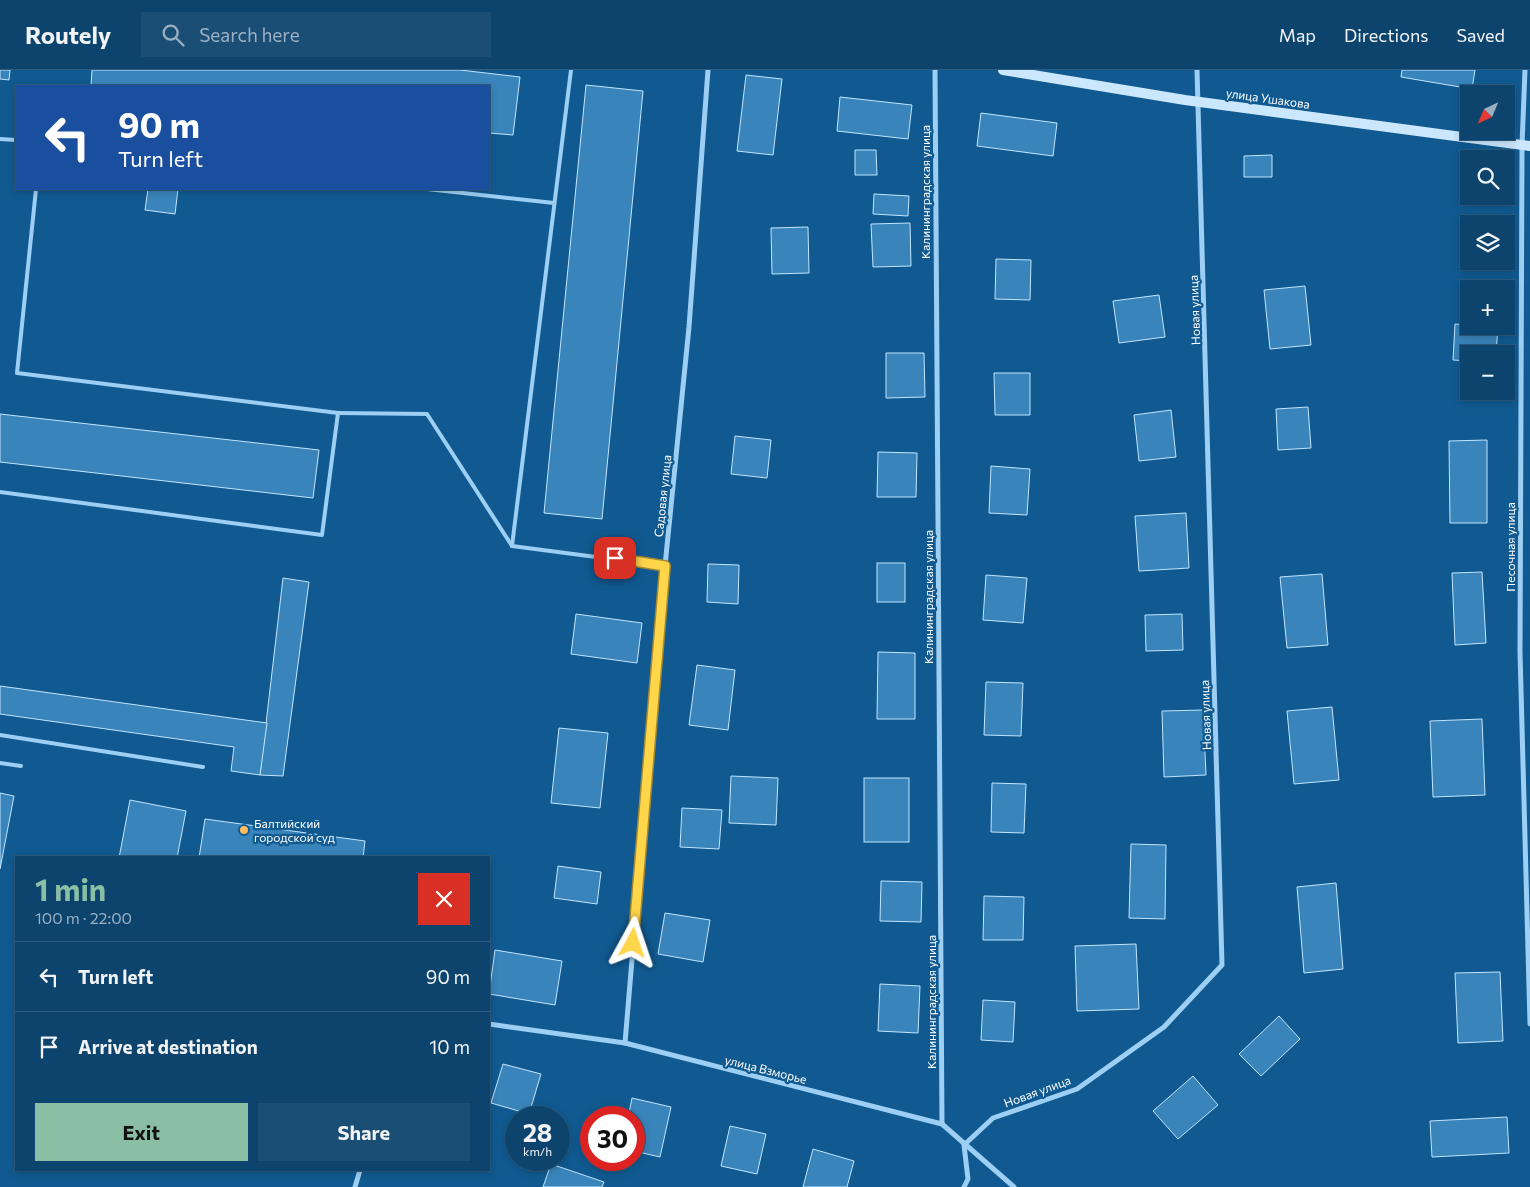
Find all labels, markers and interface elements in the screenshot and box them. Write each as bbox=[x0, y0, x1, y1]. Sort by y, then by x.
search box bbox=[141, 12, 491, 57]
text: Routely bbox=[25, 20, 111, 49]
icon: search bbox=[159, 21, 187, 49]
text: Search here bbox=[199, 23, 300, 46]
text: Map bbox=[1279, 24, 1316, 46]
text: Directions bbox=[1344, 24, 1428, 46]
text: Saved bbox=[1456, 24, 1505, 46]
street label: улица Ушакова bbox=[1225, 85, 1311, 111]
north arrow bbox=[1460, 85, 1515, 140]
map controls bbox=[1460, 85, 1515, 400]
text: 90 m bbox=[118, 102, 200, 145]
icon: left bbox=[35, 105, 100, 170]
street label: Калининградская улица bbox=[918, 125, 932, 259]
text: Turn left bbox=[118, 145, 203, 172]
button: search bbox=[1460, 150, 1515, 205]
button: layers bbox=[1460, 215, 1515, 270]
street label: Новая улица bbox=[1186, 275, 1202, 345]
button: + bbox=[1460, 280, 1515, 335]
button: − bbox=[1460, 345, 1515, 400]
street label: Садовая улица bbox=[651, 454, 673, 538]
street label: Песочная улица bbox=[1503, 502, 1517, 592]
street label: Калининградская улица bbox=[921, 530, 935, 664]
pin bbox=[594, 537, 636, 579]
icon: arrive bbox=[601, 544, 629, 572]
street label: Новая улица bbox=[1197, 680, 1213, 750]
place label: Балтийский городской суд bbox=[254, 816, 335, 844]
marker: Балтийский городской суд bbox=[238, 824, 250, 836]
text: 1 min bbox=[35, 870, 106, 907]
button: close bbox=[418, 873, 470, 925]
text: 100 m · 22:00 bbox=[35, 908, 132, 927]
position arrow bbox=[606, 916, 658, 968]
street label: Калининградская улица bbox=[924, 935, 938, 1069]
icon: left bbox=[35, 963, 63, 991]
text: Turn left bbox=[78, 965, 153, 988]
text: 90 m bbox=[426, 965, 470, 988]
icon: arrive bbox=[35, 1033, 63, 1061]
text: Arrive at destination bbox=[78, 1035, 258, 1058]
text: 10 m bbox=[429, 1035, 470, 1058]
street label: улица Взморье bbox=[724, 1052, 808, 1086]
street label: Новая улица bbox=[1002, 1072, 1072, 1110]
button: Exit bbox=[35, 1103, 248, 1161]
button: Share bbox=[258, 1103, 470, 1161]
speed limit sign: 30 bbox=[580, 1106, 645, 1171]
text: 28 bbox=[523, 1117, 552, 1147]
text: km/h bbox=[523, 1144, 552, 1158]

